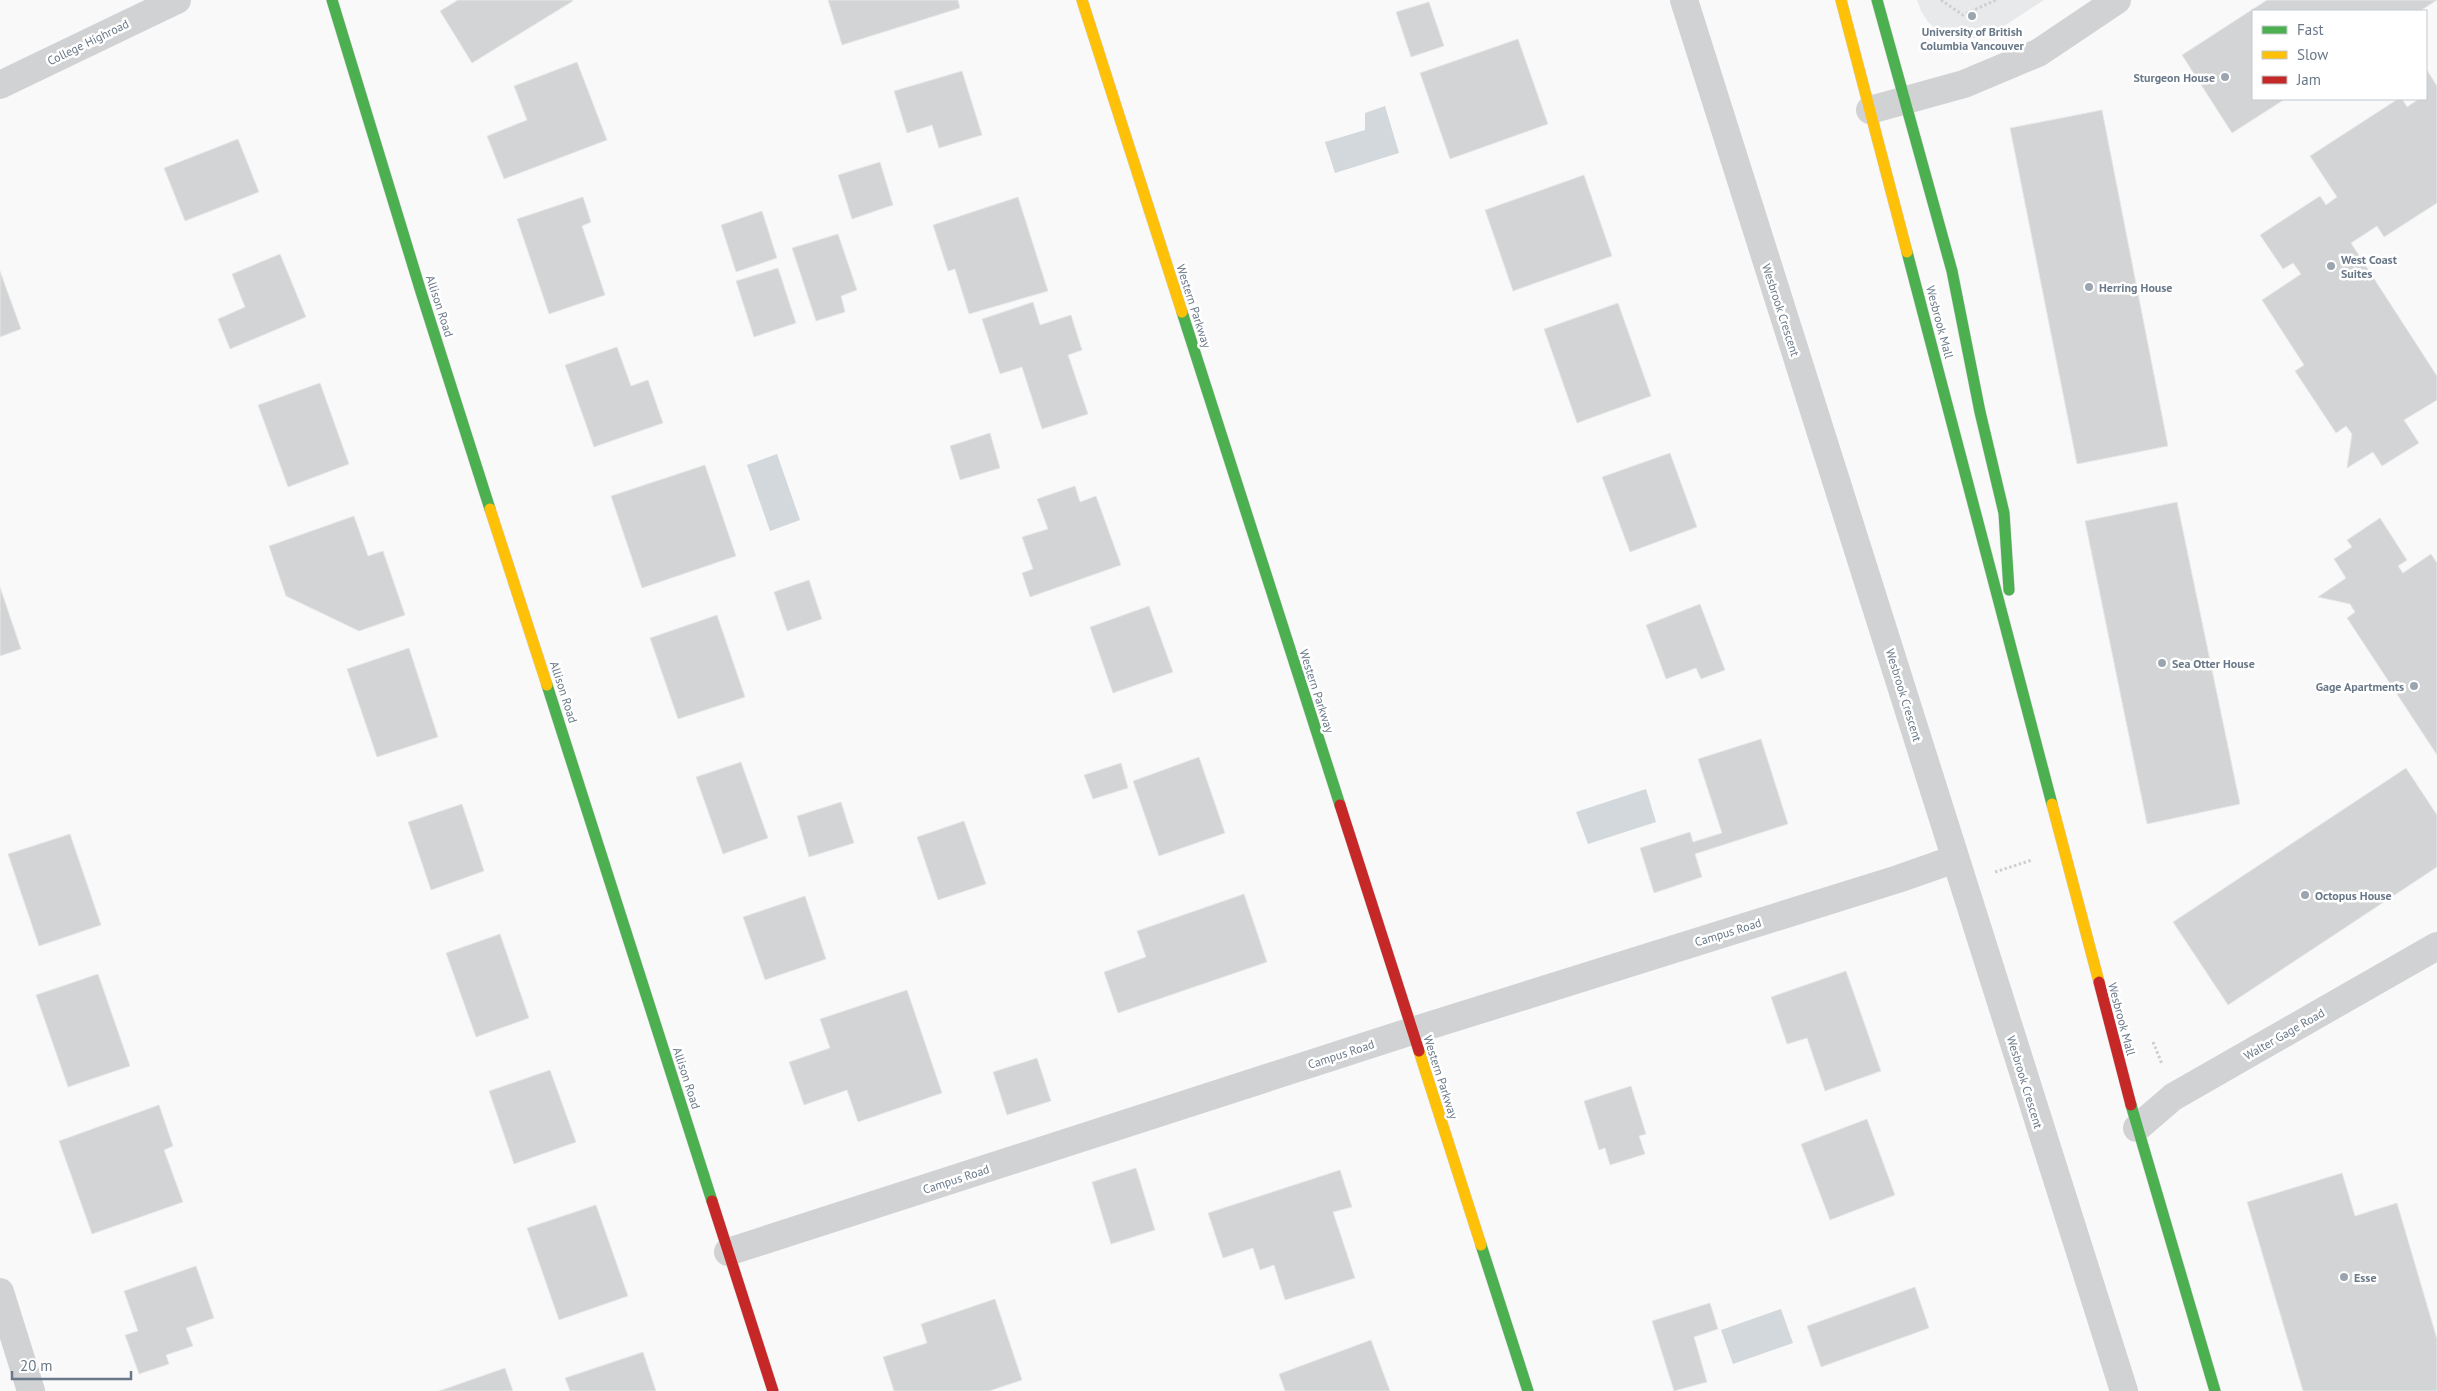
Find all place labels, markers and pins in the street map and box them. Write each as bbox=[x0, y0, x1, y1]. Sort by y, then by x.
marker: University of British Columbia Vancouver bbox=[1966, 10, 1978, 22]
place label: University of British Columbia Vancouver bbox=[1920, 24, 2025, 53]
place label: Sturgeon House bbox=[2133, 70, 2215, 85]
marker: Sturgeon House bbox=[2219, 71, 2231, 83]
place label: West Coast Suites bbox=[2341, 252, 2398, 281]
marker: West Coast Suites bbox=[2325, 260, 2337, 272]
place label: Herring House bbox=[2099, 280, 2172, 295]
marker: Herring House bbox=[2083, 281, 2095, 293]
place label: Sea Otter House bbox=[2172, 656, 2255, 671]
marker: Sea Otter House bbox=[2156, 657, 2168, 669]
place label: Gage Apartments bbox=[2316, 679, 2404, 694]
marker: Gage Apartments bbox=[2408, 680, 2420, 692]
place label: Octopus House bbox=[2315, 888, 2392, 903]
marker: Octopus House bbox=[2299, 889, 2311, 901]
place label: Esse bbox=[2354, 1270, 2377, 1285]
marker: Esse bbox=[2338, 1271, 2350, 1283]

